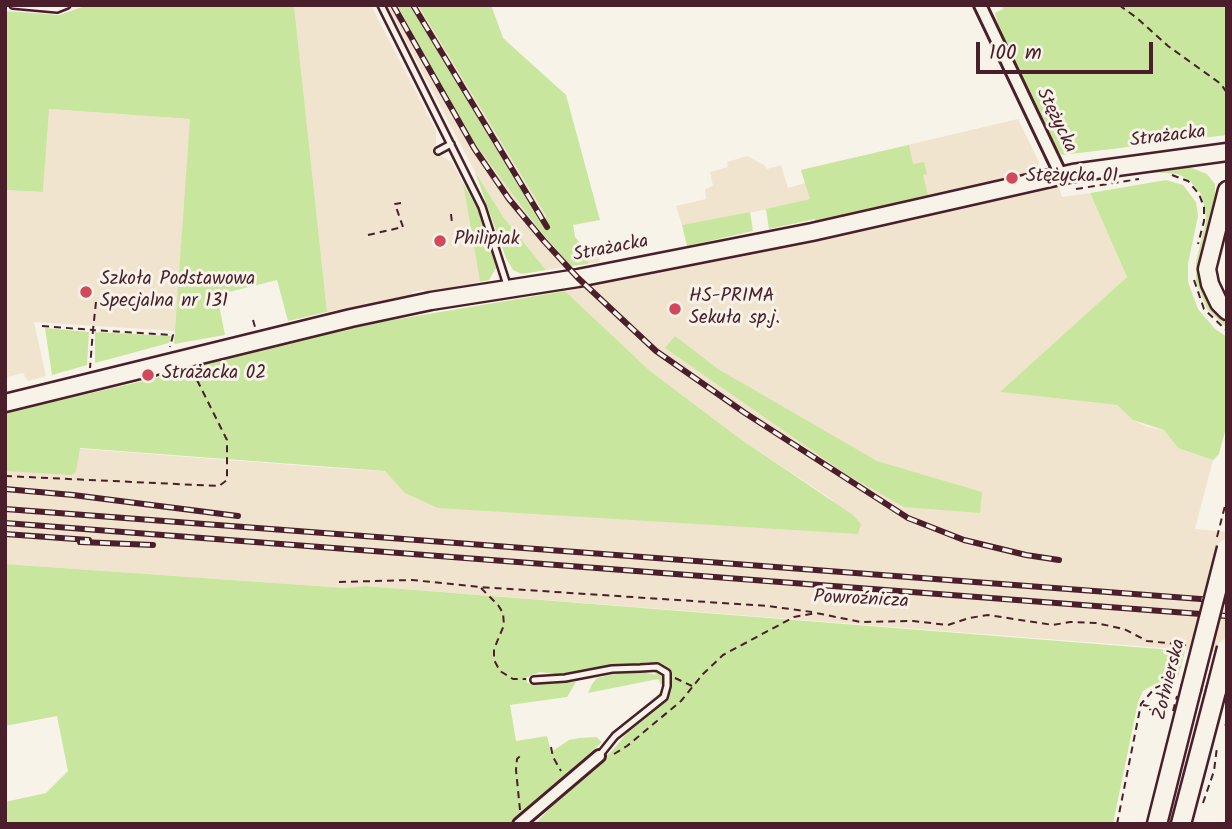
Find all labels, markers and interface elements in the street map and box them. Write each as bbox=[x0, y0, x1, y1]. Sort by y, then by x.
scale bar bbox=[980, 28, 1157, 72]
text: 100 m bbox=[989, 37, 1042, 70]
street label: Stężycka bbox=[1030, 85, 1080, 157]
street label: Strażacka bbox=[1129, 122, 1207, 154]
place label: Stężycka 01 bbox=[1026, 167, 1118, 189]
marker: Stężycka 01 bbox=[1004, 170, 1020, 186]
place label: Philipiak bbox=[454, 230, 520, 252]
street label: Strażacka bbox=[572, 232, 650, 268]
marker: Philipiak bbox=[432, 233, 448, 249]
place label: Szkoła Podstawowa Specjalna nr 131 bbox=[100, 270, 255, 314]
marker: Szkoła Podstawowa Specjalna nr 131 bbox=[78, 284, 94, 300]
place label: HS-PRIMA Sekuła sp.j. bbox=[689, 287, 780, 331]
marker: HS-PRIMA Sekuła sp.j. bbox=[667, 301, 683, 317]
place label: Strażacka 02 bbox=[162, 364, 266, 386]
marker: Strażacka 02 bbox=[140, 367, 156, 383]
street label: Powroźnicza bbox=[813, 587, 909, 615]
street label: Żołnierska bbox=[1150, 637, 1192, 723]

